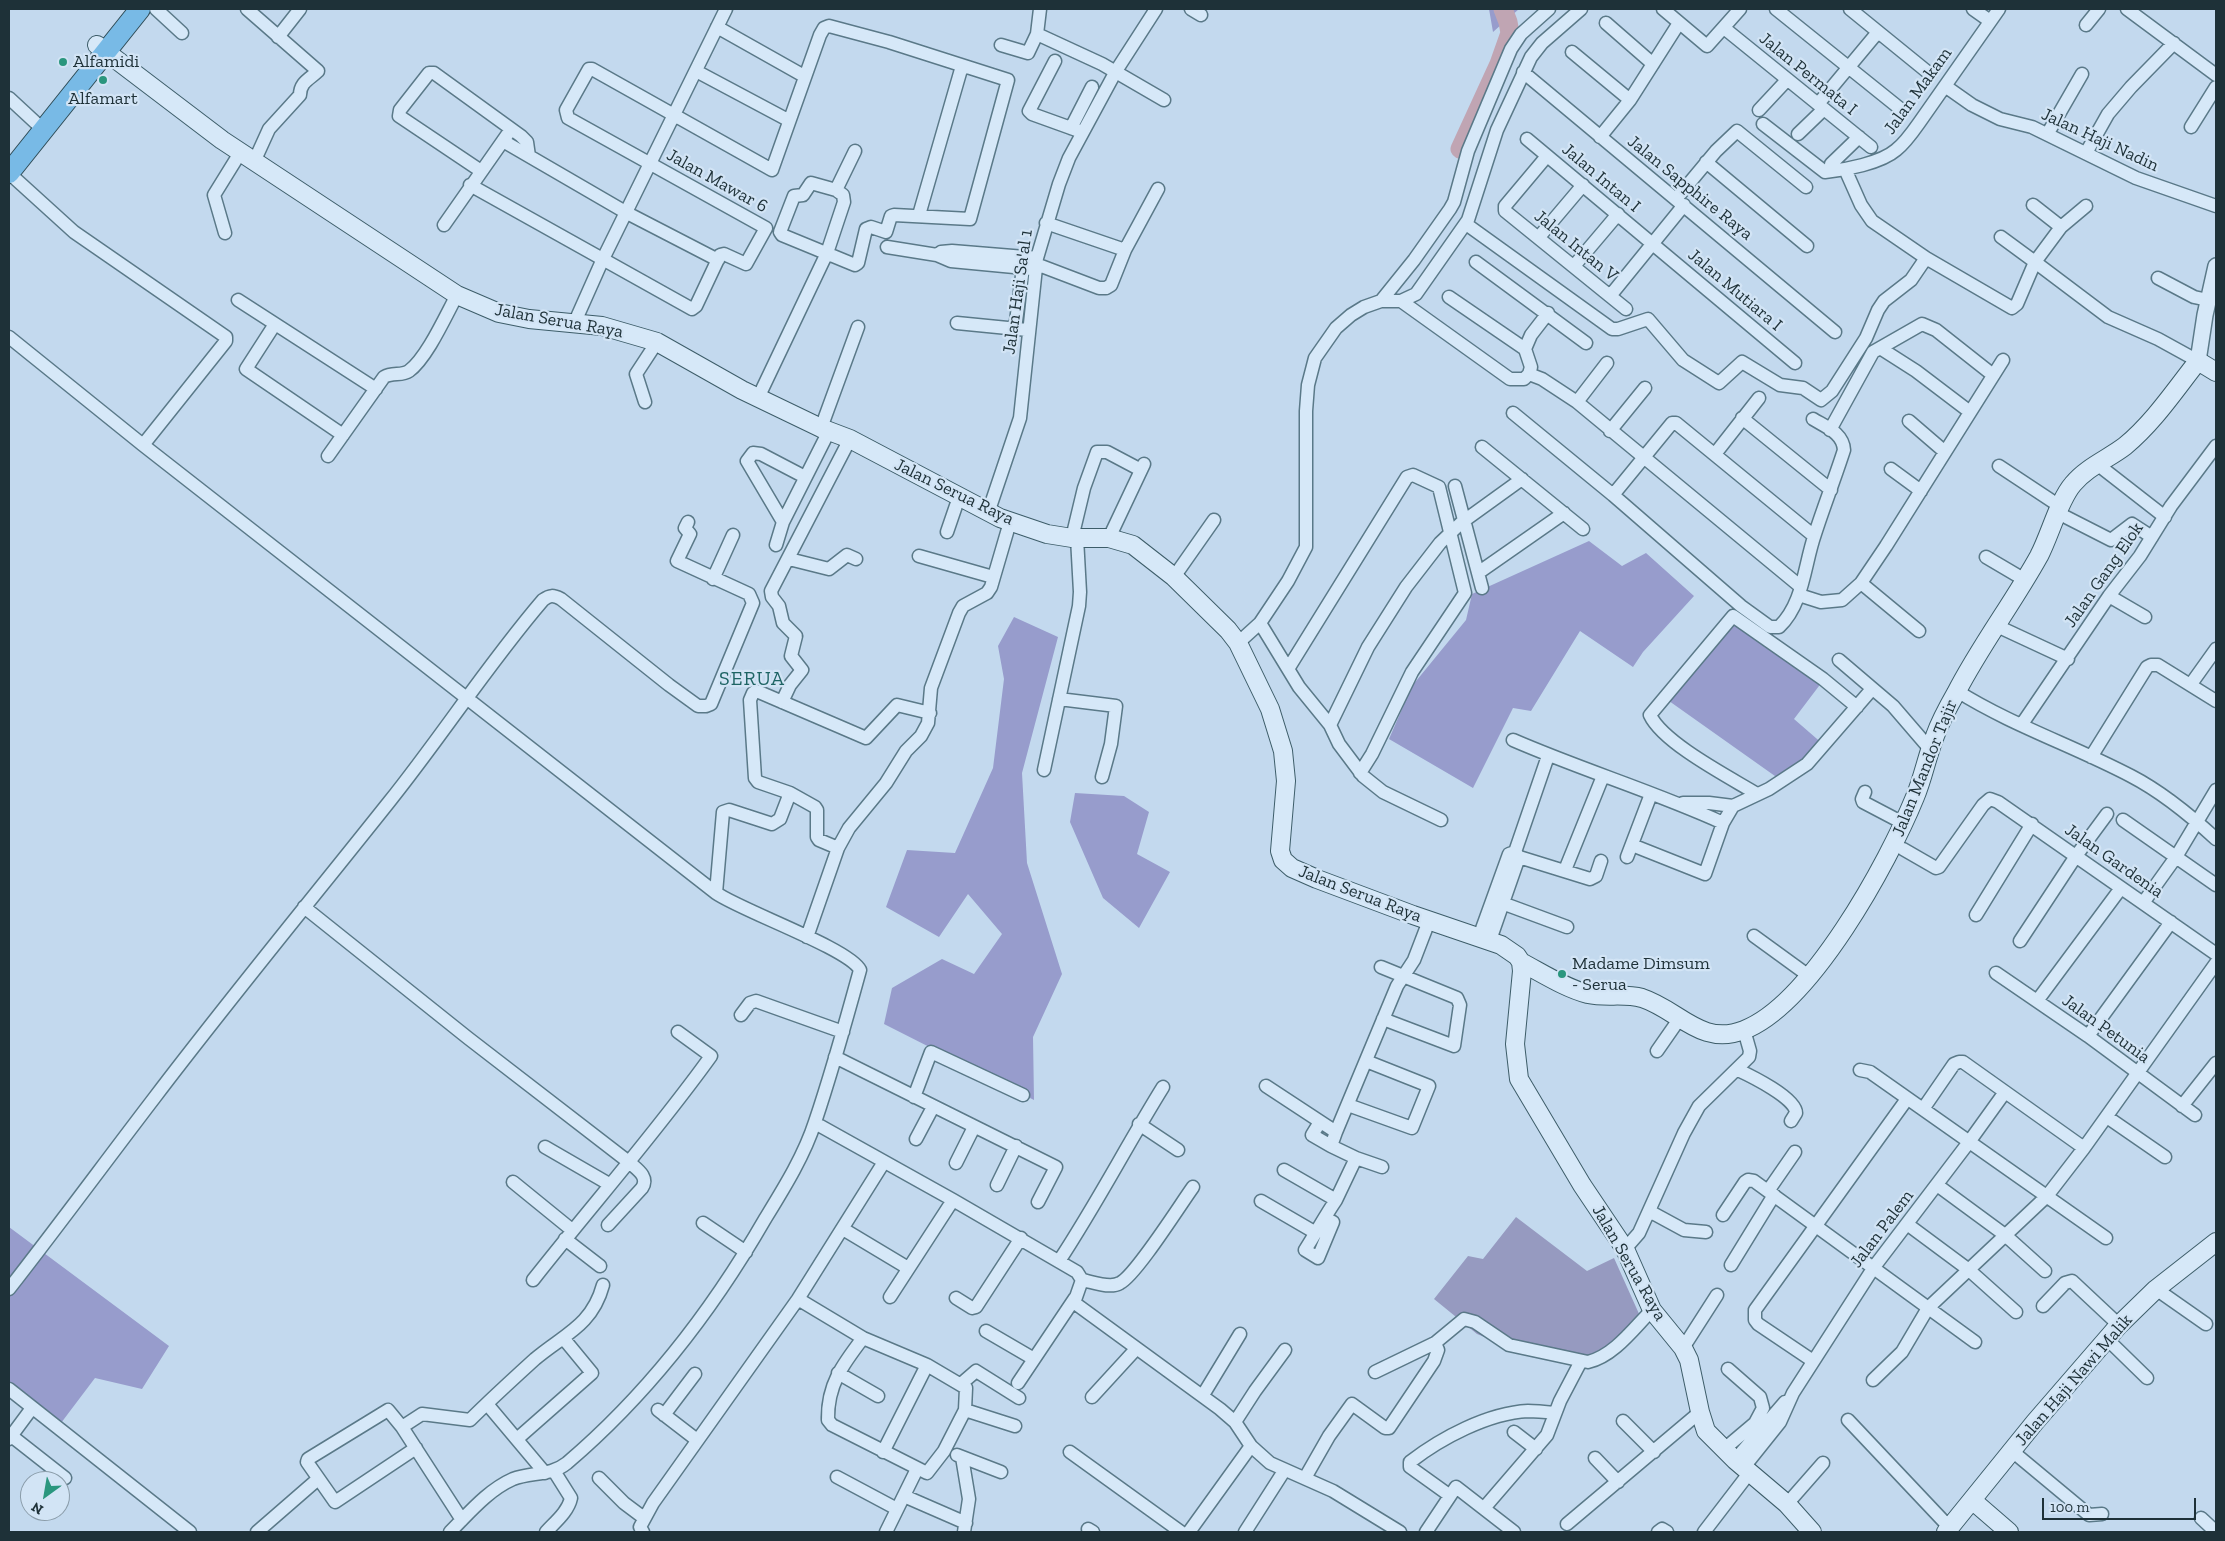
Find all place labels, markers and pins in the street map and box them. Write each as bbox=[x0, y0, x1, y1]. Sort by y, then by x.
place label: Alfamidi bbox=[73, 51, 139, 73]
marker: Alfamidi bbox=[57, 56, 69, 68]
marker: Alfamart bbox=[97, 74, 109, 86]
place label: Alfamart bbox=[68, 88, 138, 110]
place label: Madame Dimsum - Serua bbox=[1572, 953, 1710, 996]
marker: Madame Dimsum - Serua bbox=[1556, 968, 1568, 980]

